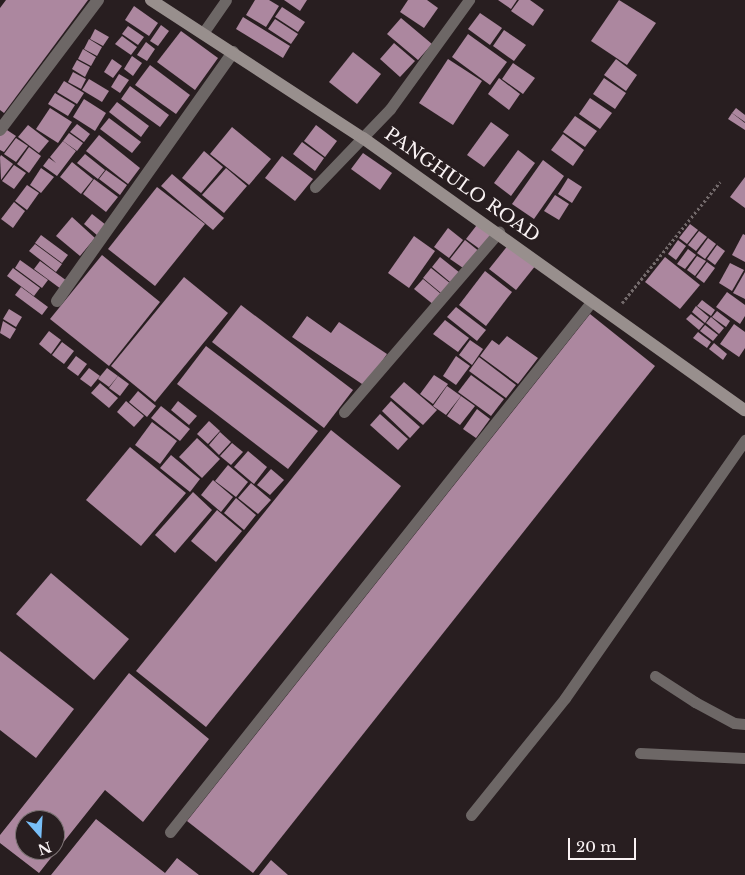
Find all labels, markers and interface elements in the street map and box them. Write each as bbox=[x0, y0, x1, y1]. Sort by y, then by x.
street label: PANGHULO ROAD bbox=[380, 123, 544, 247]
north arrow bbox=[15, 810, 65, 860]
scale bar bbox=[570, 828, 638, 860]
text: 20 m bbox=[576, 837, 616, 856]
text: N bbox=[35, 838, 54, 859]

